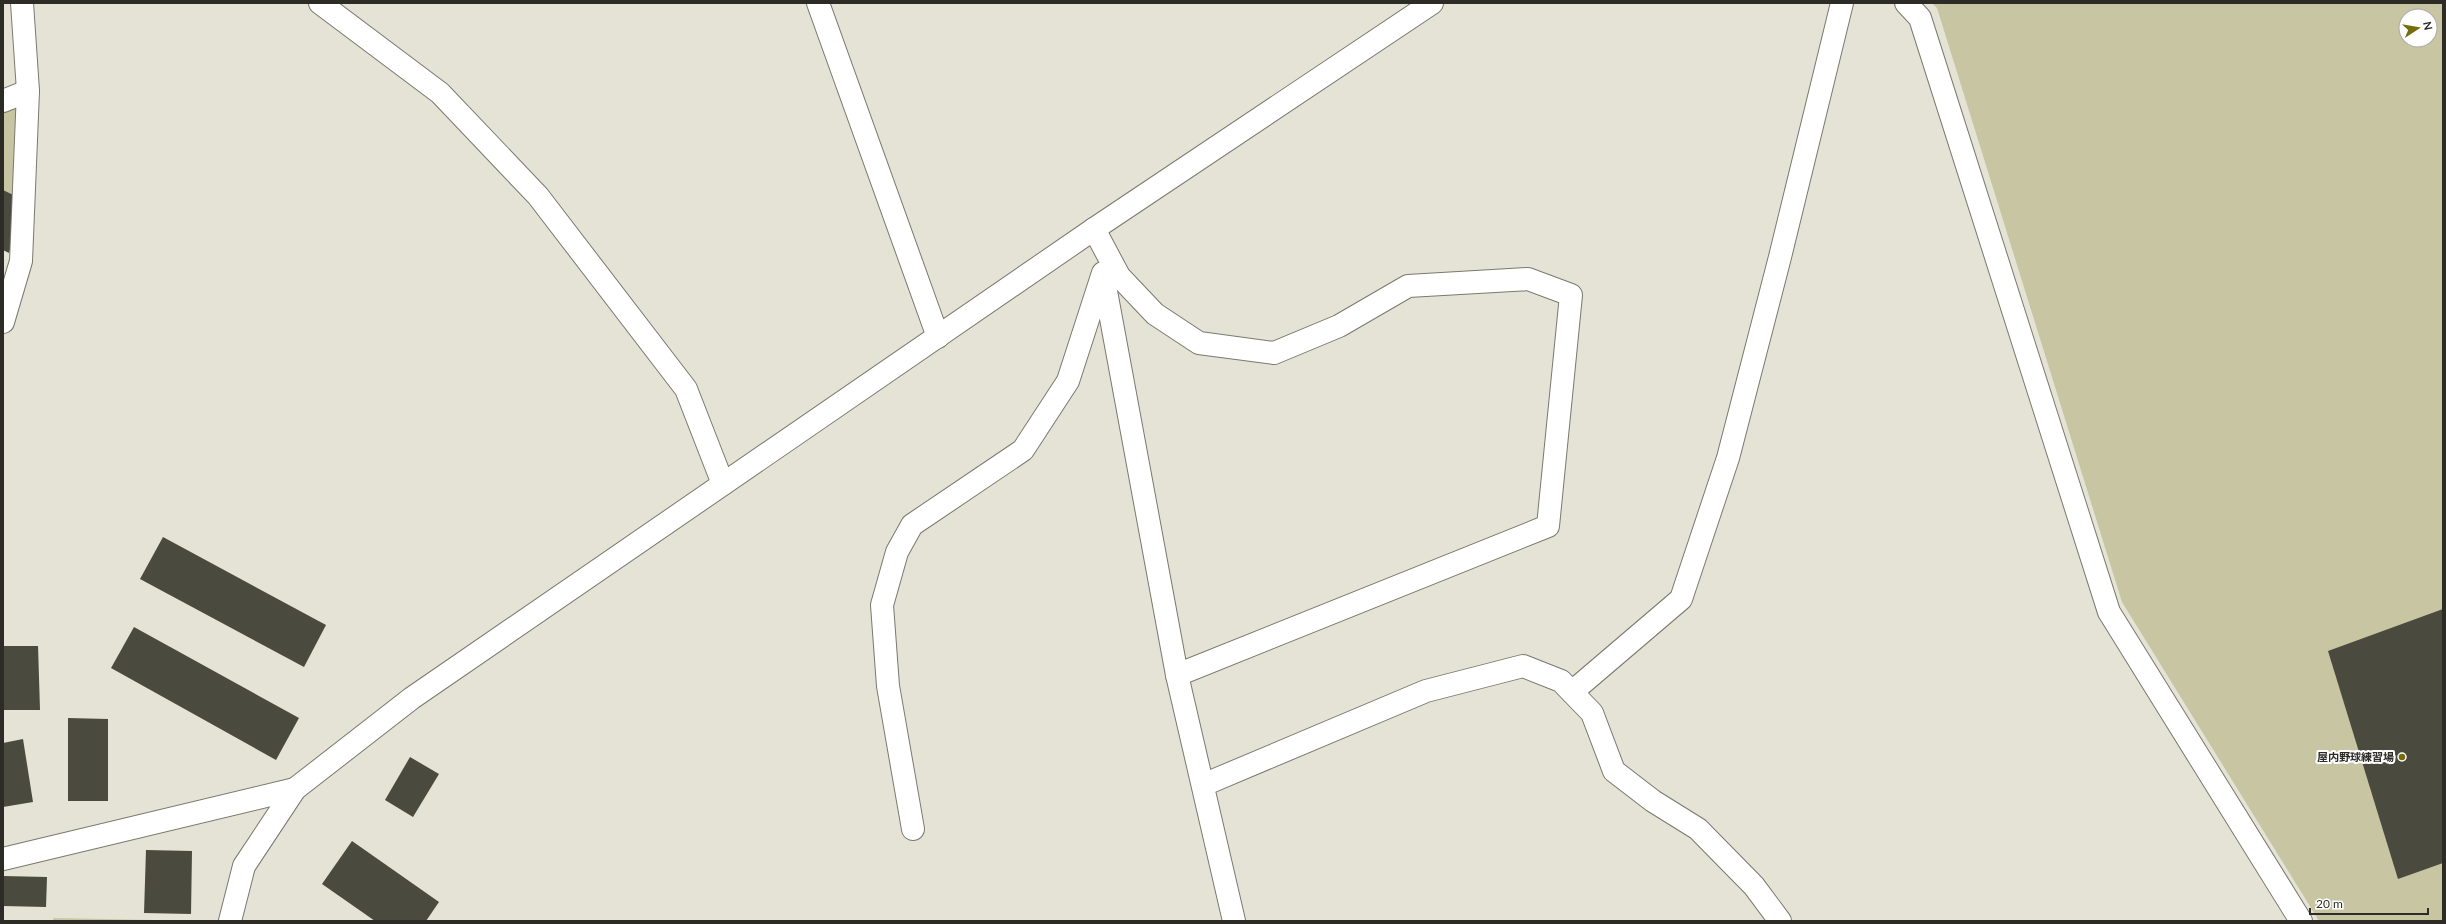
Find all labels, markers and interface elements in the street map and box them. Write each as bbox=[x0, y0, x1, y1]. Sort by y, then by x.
north arrow bbox=[2398, 8, 2438, 48]
text: N bbox=[2421, 20, 2436, 31]
place label: 屋内野球練習場 bbox=[2317, 750, 2394, 763]
marker: 屋内野球練習場 bbox=[2397, 752, 2407, 762]
scale bar bbox=[2310, 890, 2428, 916]
text: 20 m bbox=[2316, 896, 2343, 911]

